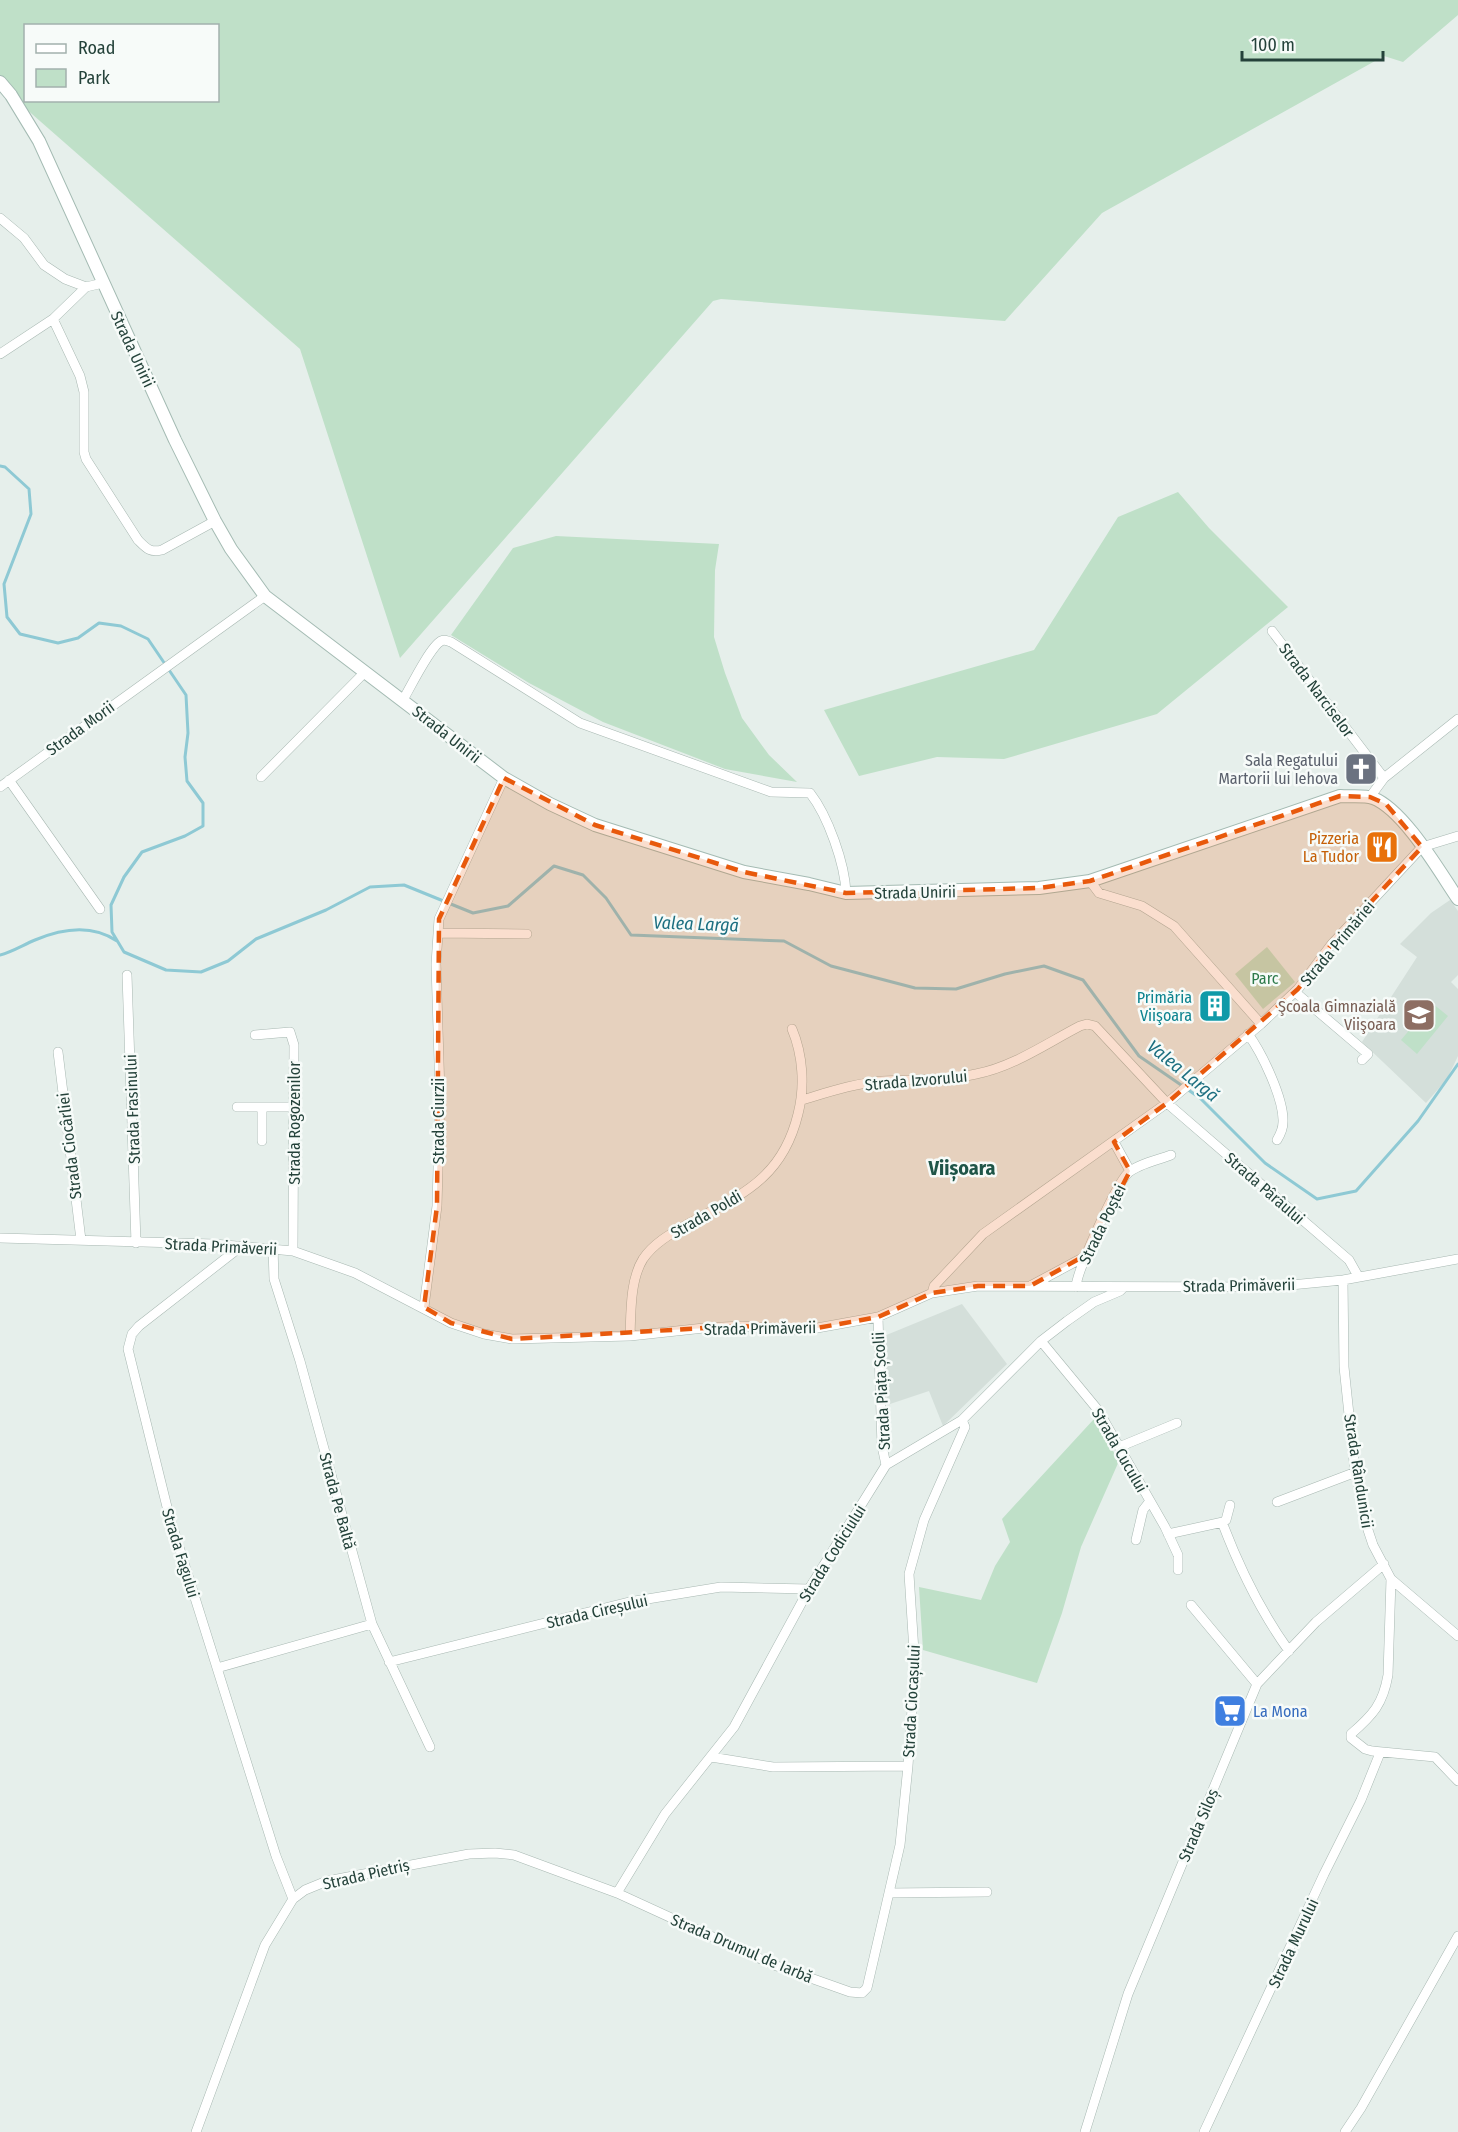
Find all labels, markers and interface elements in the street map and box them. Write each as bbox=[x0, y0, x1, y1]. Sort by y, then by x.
legend bbox=[24, 24, 219, 102]
scale bar bbox=[1242, 24, 1383, 62]
text: 100 m bbox=[1251, 34, 1295, 56]
text: Road bbox=[78, 37, 115, 59]
text: Park bbox=[78, 67, 111, 89]
street label: Strada Unirii bbox=[107, 308, 158, 390]
street label: Strada Narciselor bbox=[1275, 640, 1358, 741]
street label: Strada Morii bbox=[42, 697, 118, 760]
street label: Strada Unirii bbox=[409, 702, 485, 767]
place label: Sala Regatului Martorii lui Iehova bbox=[1218, 751, 1338, 788]
church icon: Sala Regatului Martorii lui Iehova bbox=[1343, 751, 1379, 787]
place label: Pizzeria La Tudor bbox=[1303, 829, 1359, 866]
restaurant icon: Pizzeria La Tudor bbox=[1364, 829, 1400, 865]
street label: Strada Unirii bbox=[874, 882, 956, 903]
street label: Strada Primăriei bbox=[1296, 897, 1379, 990]
water label: Valea Largă bbox=[653, 912, 739, 936]
park label: Parc bbox=[1251, 969, 1279, 988]
place label: Primăria Viişoara bbox=[1137, 988, 1192, 1025]
building icon: Primăria Viişoara bbox=[1197, 988, 1233, 1024]
place label: Şcoala Gimnazială Viişoara bbox=[1278, 997, 1396, 1034]
school or university icon: Şcoala Gimnazială Viişoara bbox=[1401, 997, 1437, 1033]
water label: Valea Largă bbox=[1143, 1035, 1223, 1107]
street label: Strada Frasinului bbox=[121, 1054, 144, 1164]
street label: Strada Rogozenilor bbox=[285, 1061, 304, 1185]
street label: Strada Izvorului bbox=[864, 1067, 968, 1094]
street label: Strada Ciurzii bbox=[429, 1078, 448, 1164]
street label: Strada Ciocârliei bbox=[54, 1092, 85, 1200]
street label: Strada Pârâului bbox=[1221, 1149, 1308, 1228]
district label: Viișoara bbox=[928, 1156, 995, 1182]
street label: Strada Poștei bbox=[1075, 1181, 1131, 1268]
street label: Strada Poldi bbox=[667, 1186, 745, 1242]
street label: Strada Primăverii bbox=[164, 1234, 278, 1259]
street label: Strada Primăverii bbox=[1183, 1275, 1295, 1296]
street label: Strada Primăverii bbox=[704, 1318, 816, 1339]
street label: Strada Piața Școlii bbox=[869, 1331, 895, 1451]
street label: Strada Cucului bbox=[1088, 1405, 1151, 1496]
street label: Strada Rândunicii bbox=[1340, 1413, 1377, 1530]
street label: Strada Pe Baltă bbox=[315, 1451, 360, 1552]
street label: Strada Codiciului bbox=[795, 1501, 870, 1605]
street label: Strada Fagului bbox=[158, 1506, 203, 1600]
street label: Strada Cireșului bbox=[545, 1591, 650, 1633]
street label: Strada Ciocașului bbox=[899, 1644, 925, 1758]
supermarket icon: La Mona bbox=[1212, 1693, 1248, 1729]
place label: La Mona bbox=[1253, 1702, 1308, 1721]
street label: Strada Siloș bbox=[1175, 1786, 1223, 1865]
street label: Strada Pietriș bbox=[321, 1855, 412, 1895]
street label: Strada Murului bbox=[1264, 1895, 1322, 1991]
street label: Strada Drumul de Iarbă bbox=[668, 1910, 816, 1987]

